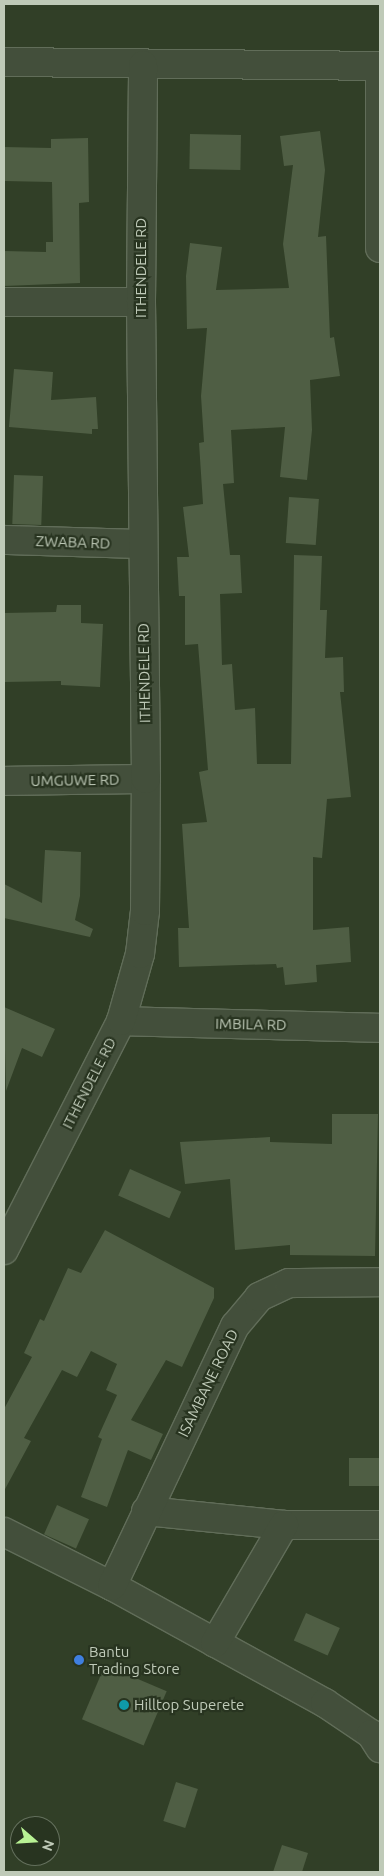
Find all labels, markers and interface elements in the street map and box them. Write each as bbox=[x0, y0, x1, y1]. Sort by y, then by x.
street label: ITHENDELE RD bbox=[132, 218, 150, 318]
street label: ZWABA RD bbox=[35, 532, 111, 552]
street label: ITHENDELE RD bbox=[134, 623, 154, 723]
street label: UMGUWE RD bbox=[30, 770, 120, 790]
street label: IMBILA RD bbox=[215, 1014, 287, 1034]
street label: ITHENDELE RD bbox=[58, 1034, 120, 1132]
street label: ISAMBANE ROAD bbox=[174, 1326, 242, 1440]
place label: Bantu Trading Store bbox=[89, 1642, 180, 1677]
marker: Bantu Trading Store bbox=[73, 1654, 85, 1666]
place label: Hilltop Superete bbox=[134, 1696, 244, 1714]
marker: Hilltop Superete bbox=[118, 1699, 130, 1711]
north arrow bbox=[10, 1816, 60, 1866]
text: N bbox=[39, 1838, 58, 1853]

